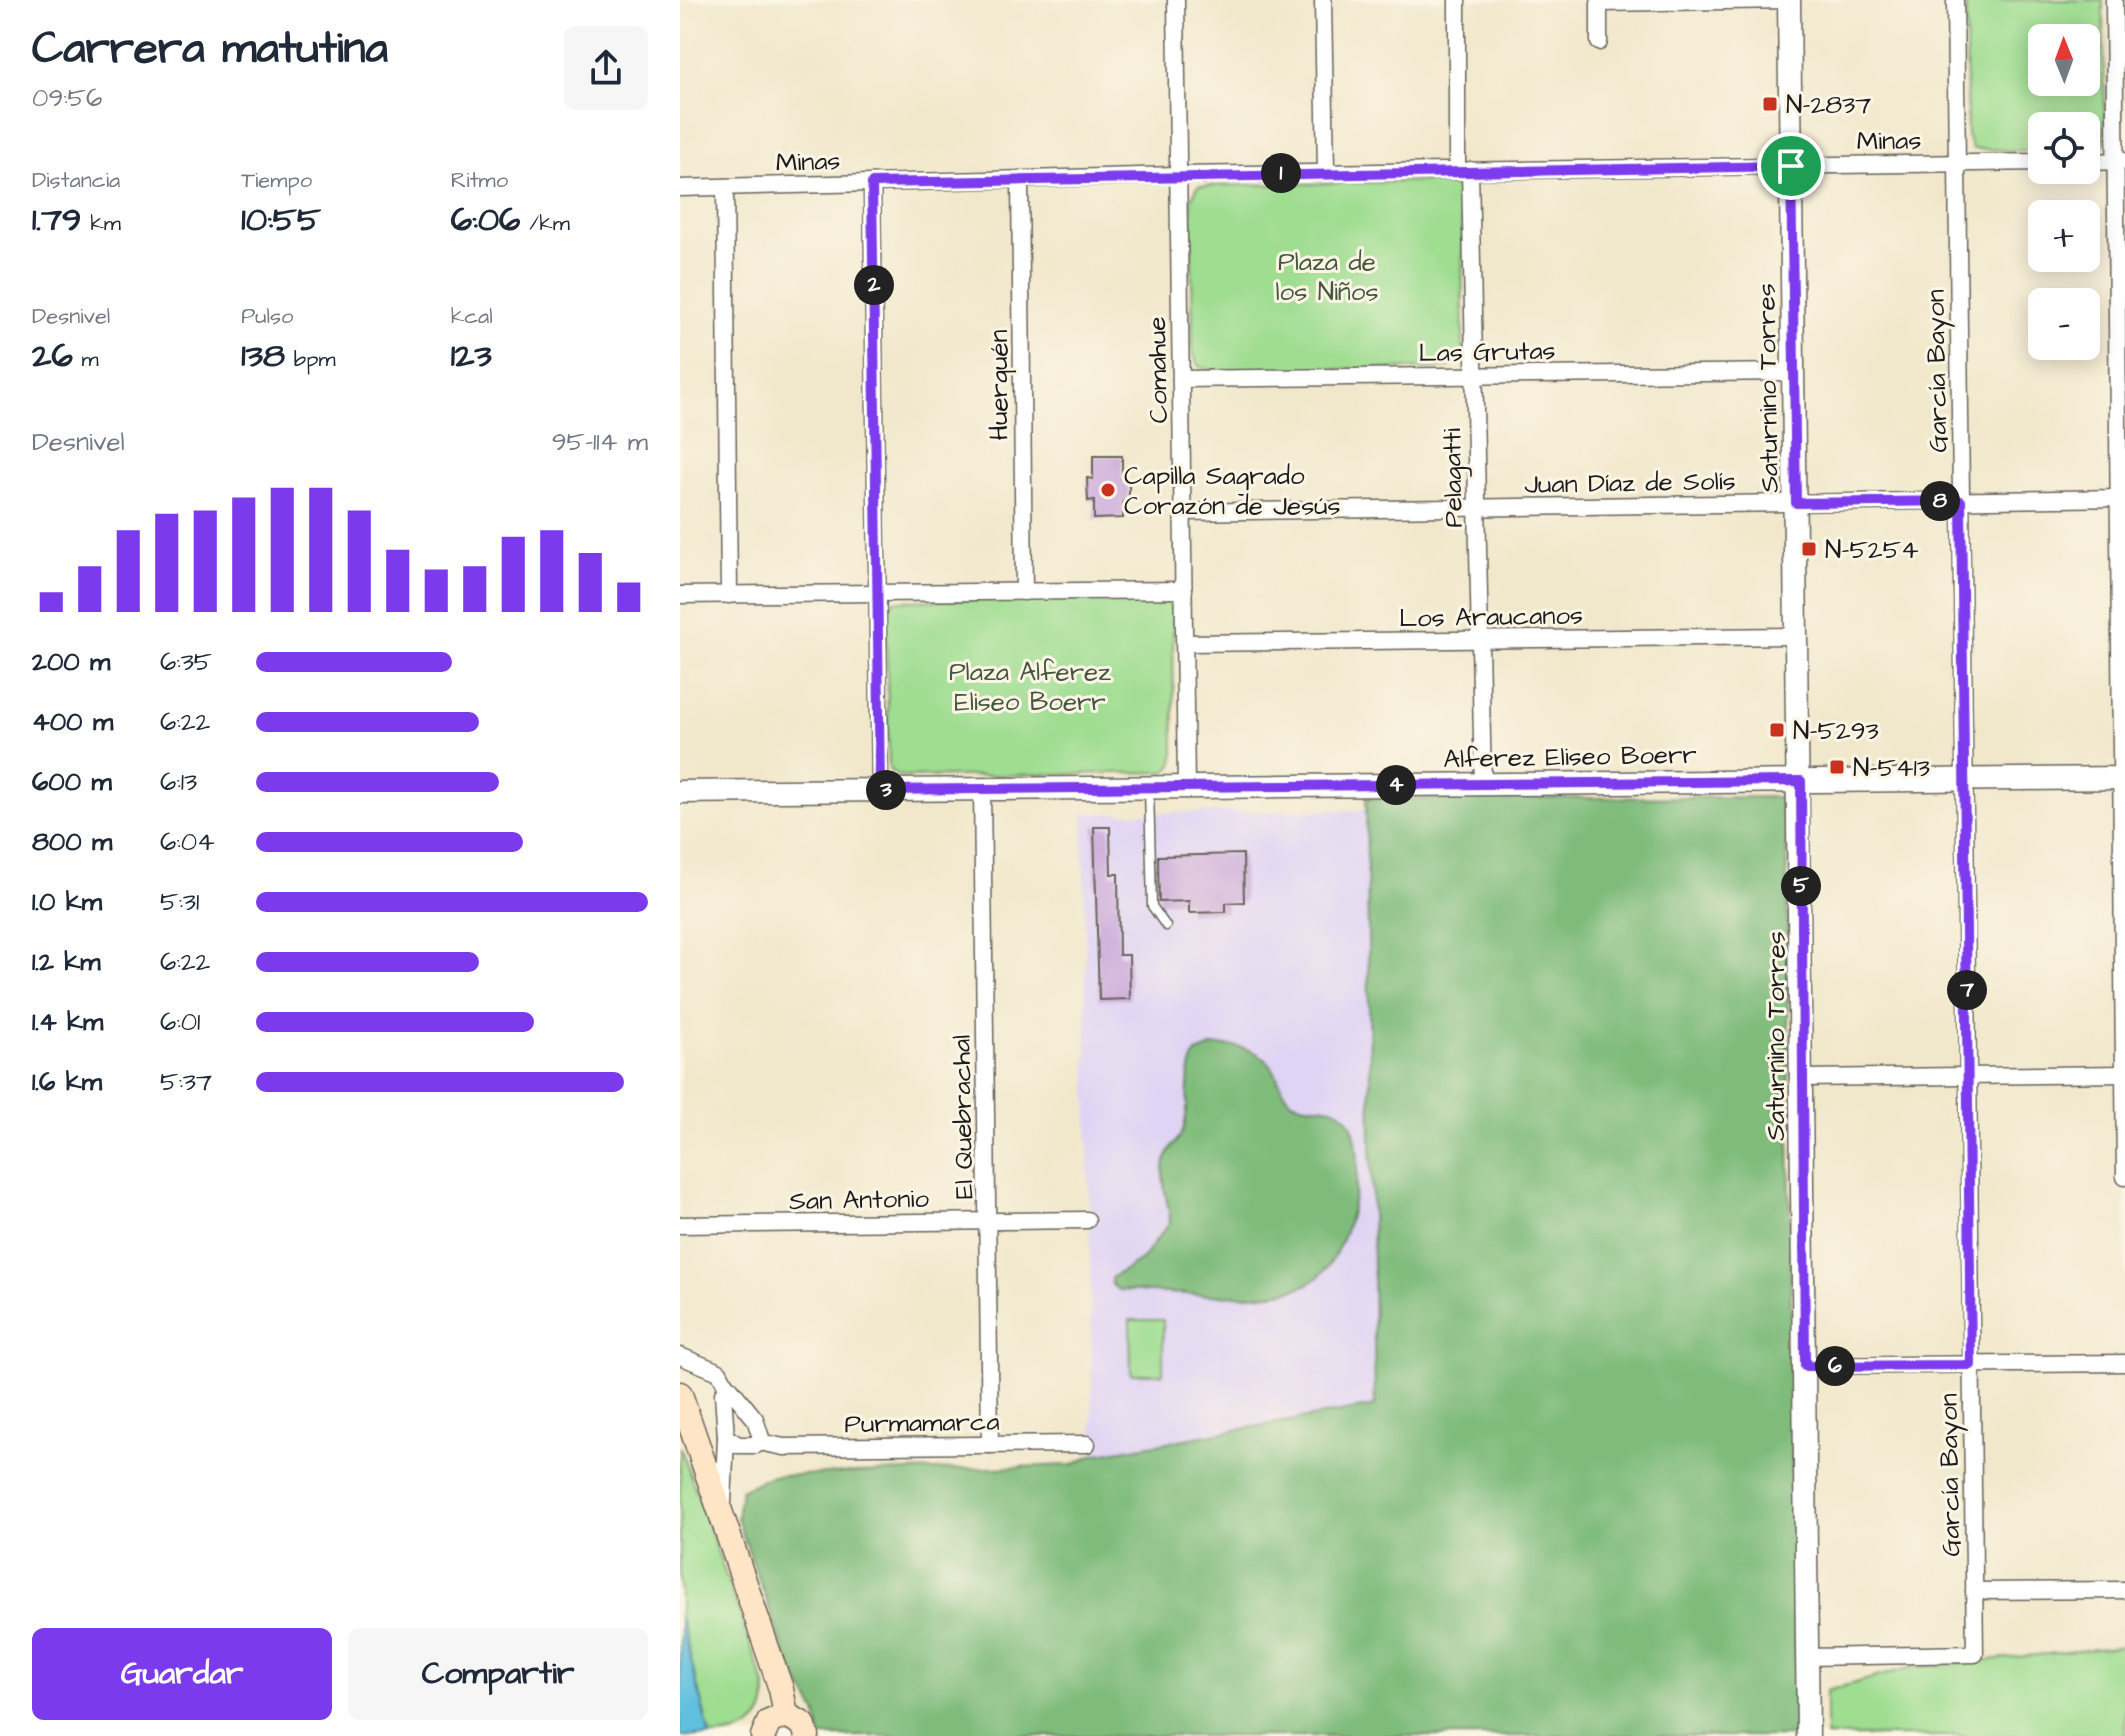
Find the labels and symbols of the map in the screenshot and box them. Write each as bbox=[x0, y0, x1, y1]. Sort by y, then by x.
north arrow bbox=[2028, 24, 2100, 96]
place label: N-2837 bbox=[1786, 87, 1871, 123]
marker: N-2837 bbox=[1761, 95, 1779, 113]
street label: Minas bbox=[1856, 122, 1922, 160]
pin bbox=[1757, 132, 1825, 200]
street label: Minas bbox=[775, 143, 841, 181]
pin: 1 bbox=[1261, 153, 1301, 193]
park label: Plaza de los Niños bbox=[1275, 244, 1379, 310]
pin: 2 bbox=[854, 265, 894, 305]
street label: Saturnino Torres bbox=[1748, 283, 1788, 493]
street label: García Bayon bbox=[1918, 289, 1958, 453]
street label: Comahue bbox=[1139, 316, 1177, 424]
street label: Huerquén bbox=[981, 330, 1017, 440]
street label: Las Grutas bbox=[1418, 333, 1556, 371]
street label: Pelagatti bbox=[1434, 428, 1474, 528]
place label: Capilla Sagrado Corazón de Jesús bbox=[1124, 458, 1340, 524]
street label: Juan Díaz de Solís bbox=[1524, 463, 1736, 503]
marker: Capilla Sagrado Corazón de Jesús bbox=[1099, 481, 1117, 499]
pin: 8 bbox=[1920, 481, 1960, 521]
place label: N-5254 bbox=[1825, 532, 1919, 568]
marker: N-5254 bbox=[1800, 540, 1818, 558]
street label: Los Araucanos bbox=[1399, 597, 1583, 637]
park label: Plaza Alferez Eliseo Boerr bbox=[949, 654, 1111, 720]
place label: N-5293 bbox=[1793, 713, 1879, 749]
marker: N-5293 bbox=[1768, 721, 1786, 739]
street label: Alferez Eliseo Boerr bbox=[1443, 737, 1697, 777]
place label: N-5413 bbox=[1853, 750, 1930, 786]
marker: N-5413 bbox=[1828, 758, 1846, 776]
pin: 4 bbox=[1376, 765, 1416, 805]
pin: 3 bbox=[866, 770, 906, 810]
pin: 5 bbox=[1781, 866, 1821, 906]
street label: Saturnino Torres bbox=[1758, 931, 1794, 1141]
pin: 7 bbox=[1947, 970, 1987, 1010]
street label: El Quebrachal bbox=[944, 1034, 982, 1200]
street label: San Antonio bbox=[789, 1181, 930, 1219]
pin: 6 bbox=[1815, 1346, 1855, 1386]
street label: García Bayon bbox=[1931, 1393, 1971, 1557]
street label: Purmamarca bbox=[844, 1404, 1000, 1442]

